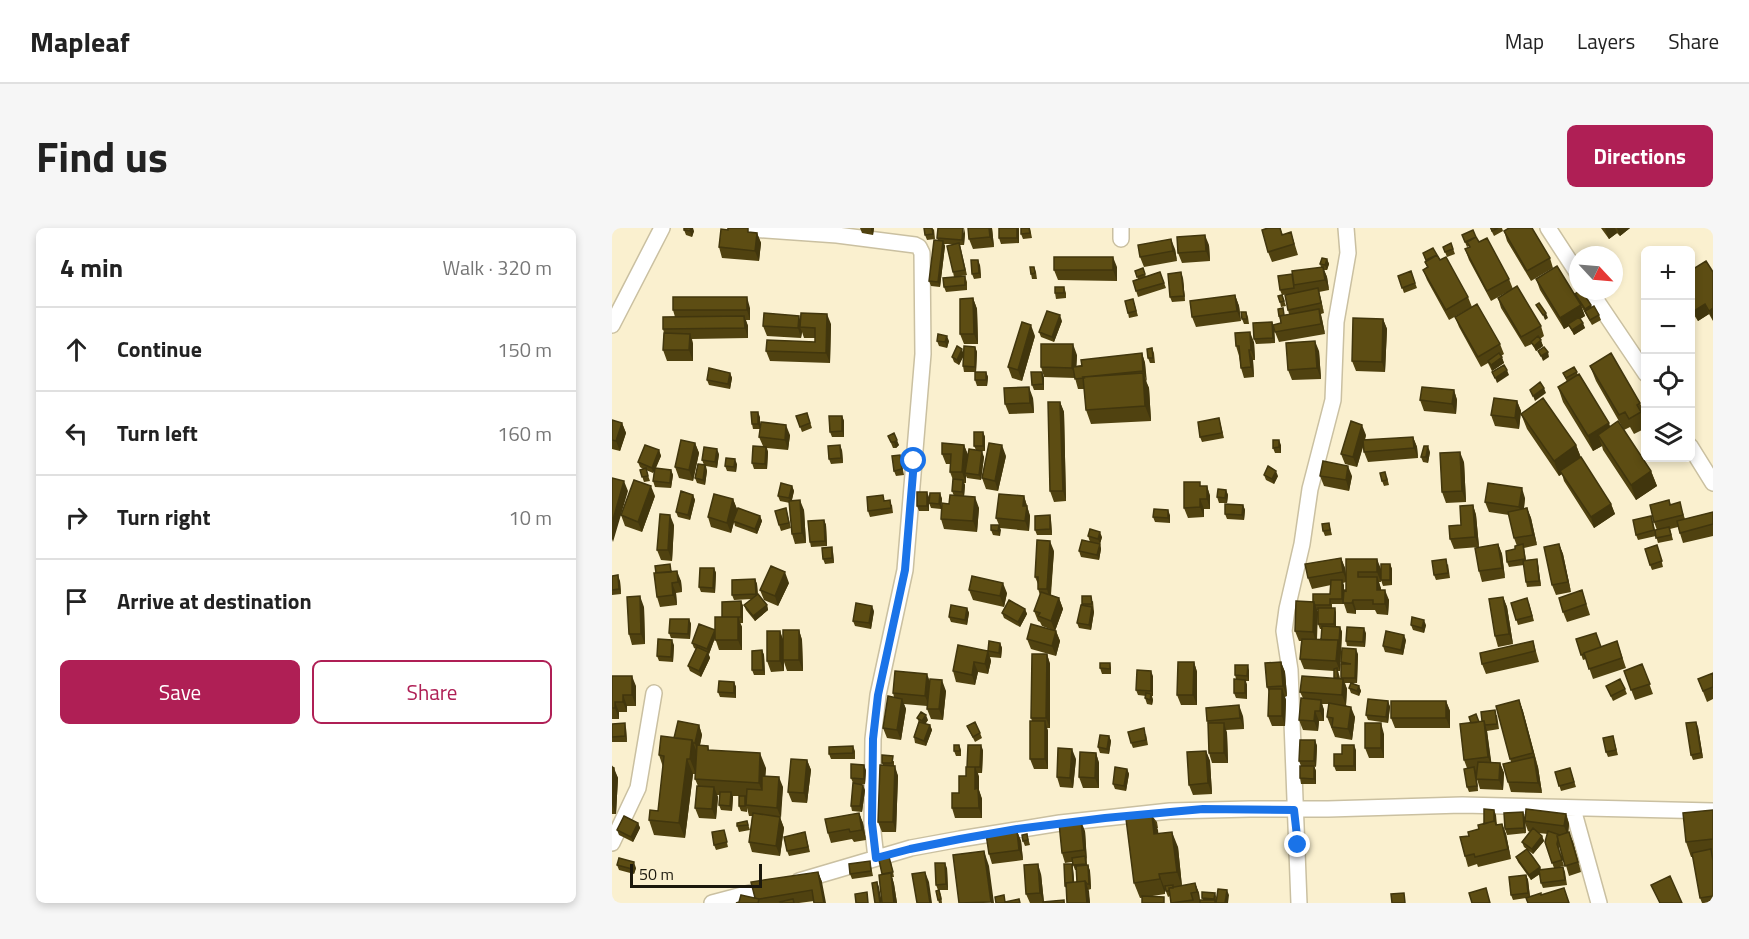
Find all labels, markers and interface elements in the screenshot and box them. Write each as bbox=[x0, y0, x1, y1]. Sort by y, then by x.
text: Mapleaf bbox=[30, 20, 130, 63]
text: Map bbox=[1505, 25, 1544, 57]
text: Layers bbox=[1577, 25, 1635, 57]
text: Share bbox=[1668, 25, 1719, 57]
text: Find us bbox=[36, 124, 168, 188]
button: Directions bbox=[1567, 125, 1713, 187]
north arrow bbox=[1569, 246, 1623, 300]
map controls bbox=[1641, 246, 1695, 462]
button: + bbox=[1641, 246, 1695, 300]
text: 4 min bbox=[60, 248, 123, 287]
text: Walk · 320 m bbox=[443, 252, 552, 283]
button: − bbox=[1641, 300, 1695, 354]
text: Continue bbox=[117, 332, 202, 366]
icon: ahead bbox=[60, 333, 93, 366]
text: 150 m bbox=[497, 334, 552, 365]
button: locate bbox=[1641, 354, 1695, 408]
button: layers bbox=[1641, 408, 1695, 462]
text: Turn left bbox=[117, 416, 198, 450]
icon: left bbox=[60, 417, 93, 450]
text: 160 m bbox=[497, 418, 552, 449]
route start bbox=[900, 447, 926, 473]
text: Turn right bbox=[117, 500, 211, 534]
icon: right bbox=[60, 501, 93, 534]
text: 10 m bbox=[508, 502, 552, 533]
text: Arrive at destination bbox=[117, 584, 312, 618]
icon: arrive bbox=[60, 585, 93, 618]
button: Save bbox=[60, 660, 300, 724]
button: Share bbox=[312, 660, 552, 724]
route end bbox=[1284, 831, 1310, 857]
scale bar bbox=[630, 861, 762, 888]
text: 50 m bbox=[639, 862, 674, 886]

